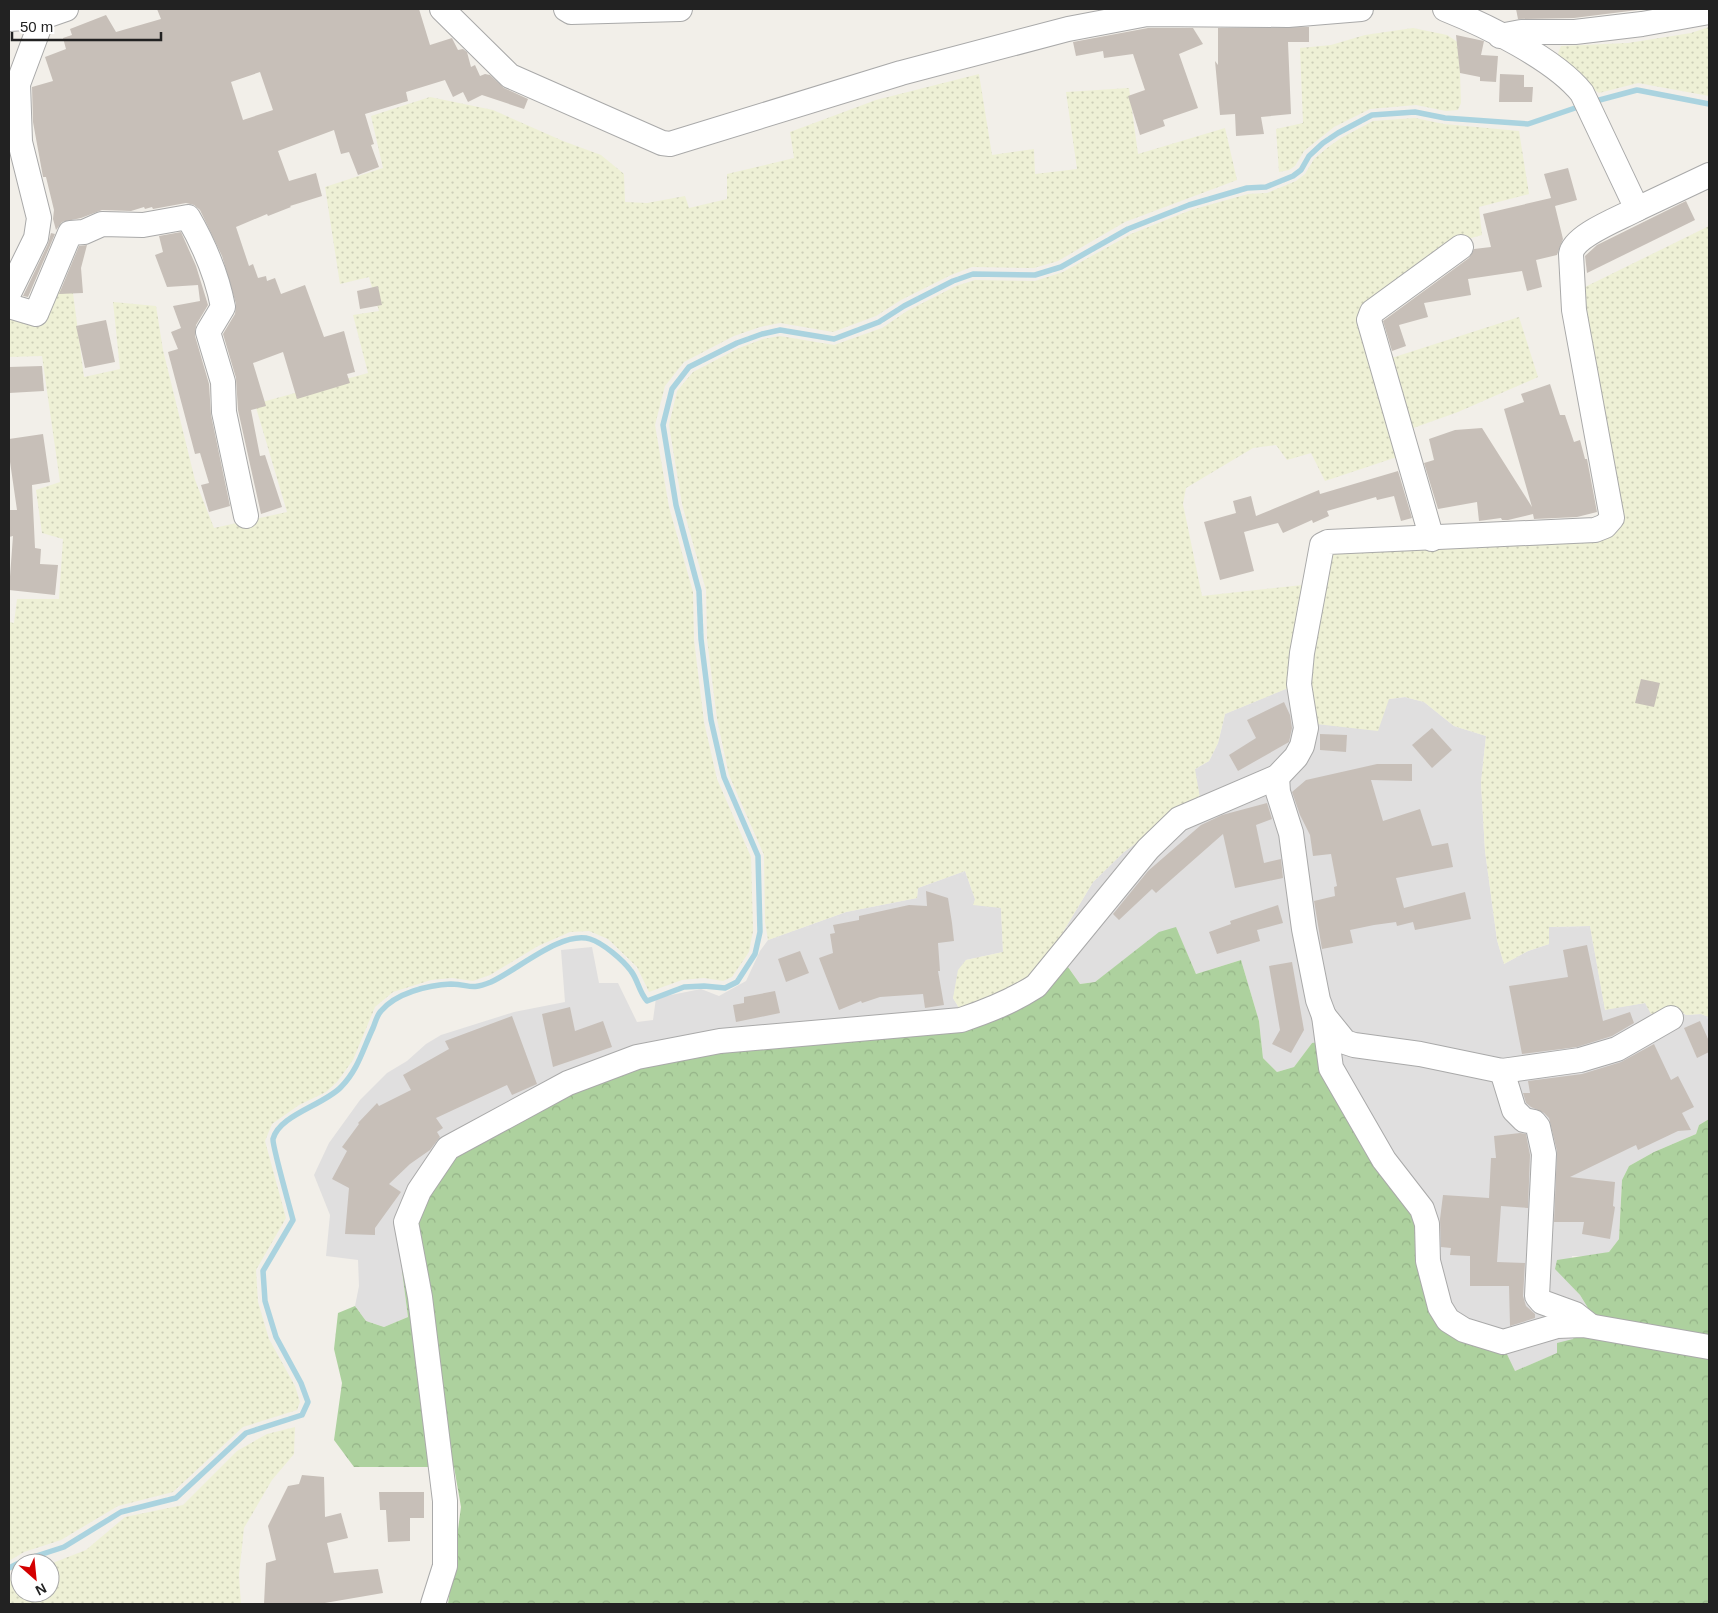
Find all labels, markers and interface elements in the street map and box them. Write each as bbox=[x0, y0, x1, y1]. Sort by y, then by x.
scale bar bbox=[12, 10, 161, 42]
text: 50 m bbox=[20, 18, 53, 35]
north arrow bbox=[10, 1553, 60, 1603]
text: N bbox=[33, 1580, 49, 1599]

